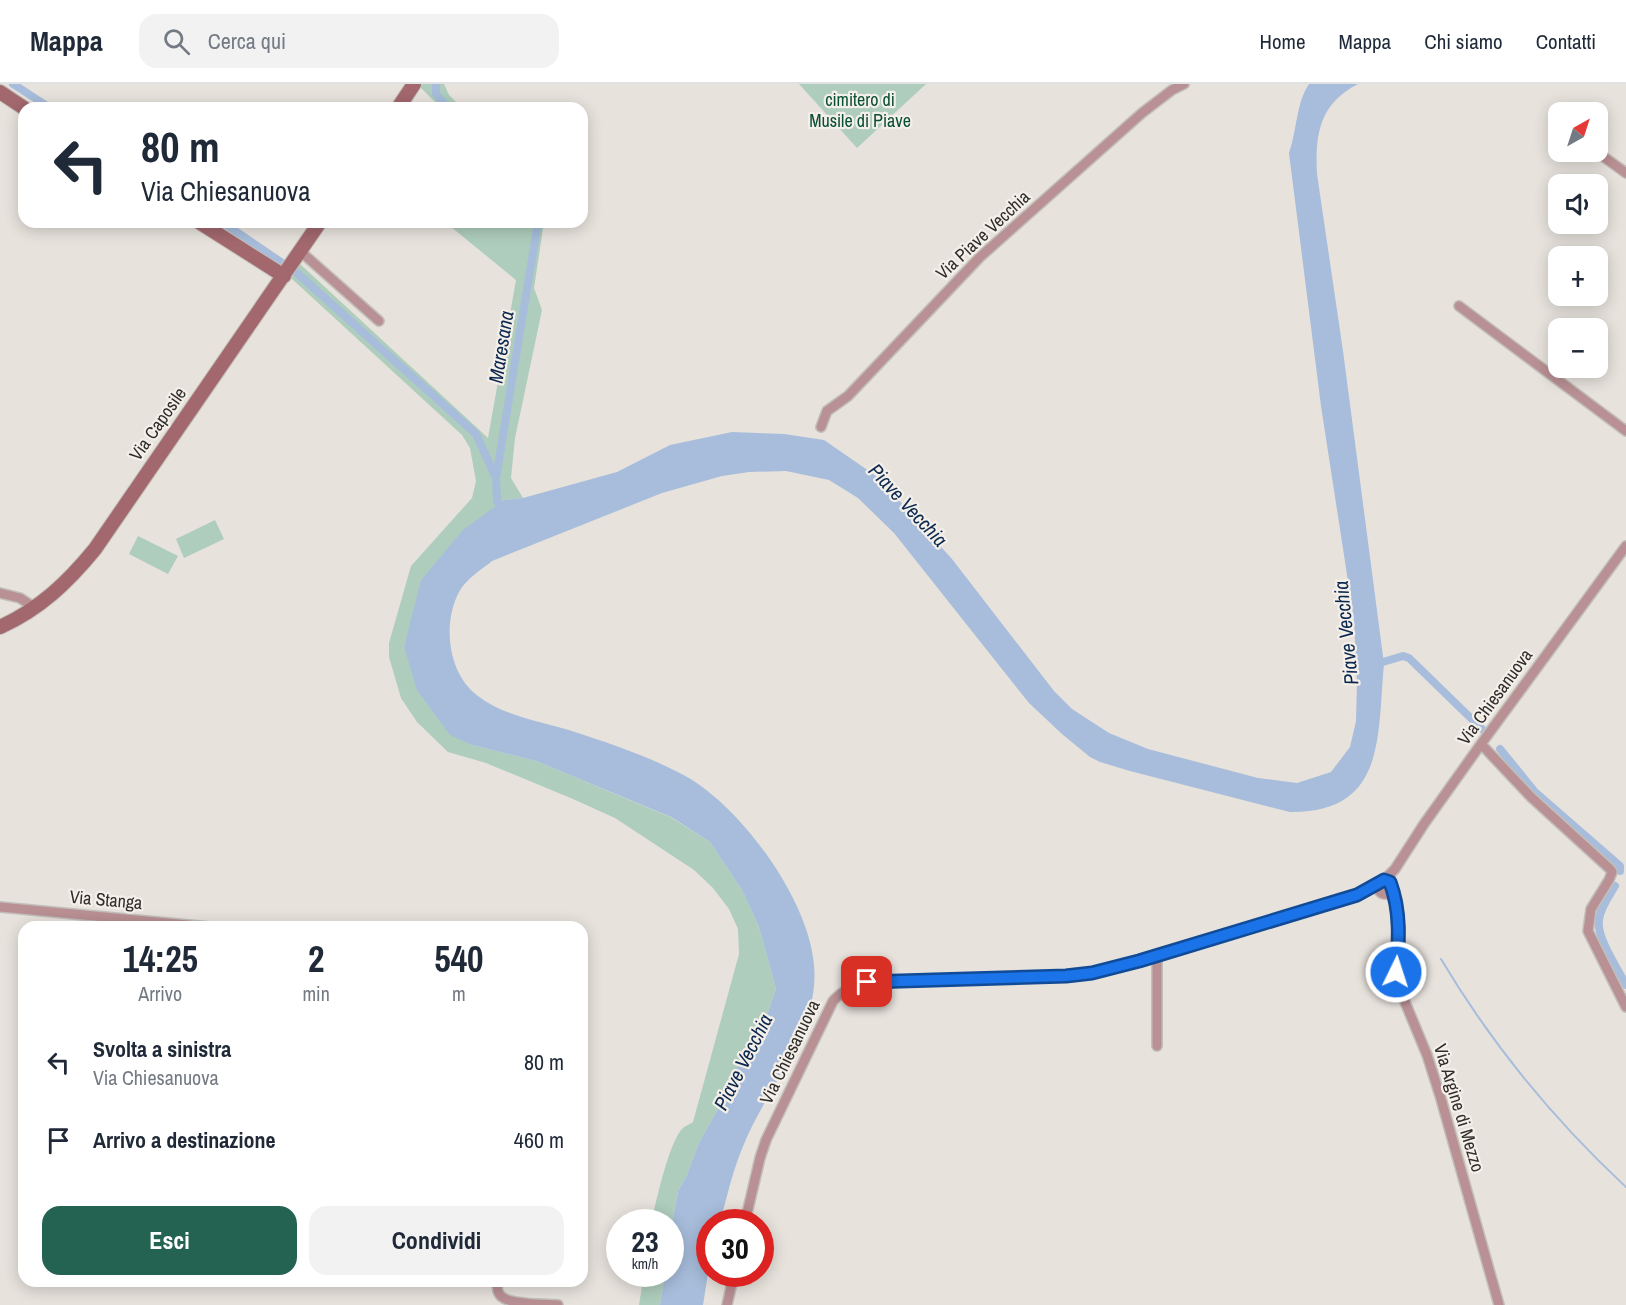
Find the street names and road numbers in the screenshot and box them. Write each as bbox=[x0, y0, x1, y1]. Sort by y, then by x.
street label: Via Piave Vecchia bbox=[930, 184, 1035, 285]
street label: Via Caposile bbox=[123, 382, 192, 465]
street label: Via Chiesanuova bbox=[1451, 644, 1538, 750]
street label: Via Stanga bbox=[69, 884, 143, 915]
street label: Via Chiesanuova bbox=[754, 996, 826, 1108]
street label: Via Argine di Mezzo bbox=[1428, 1041, 1491, 1175]

